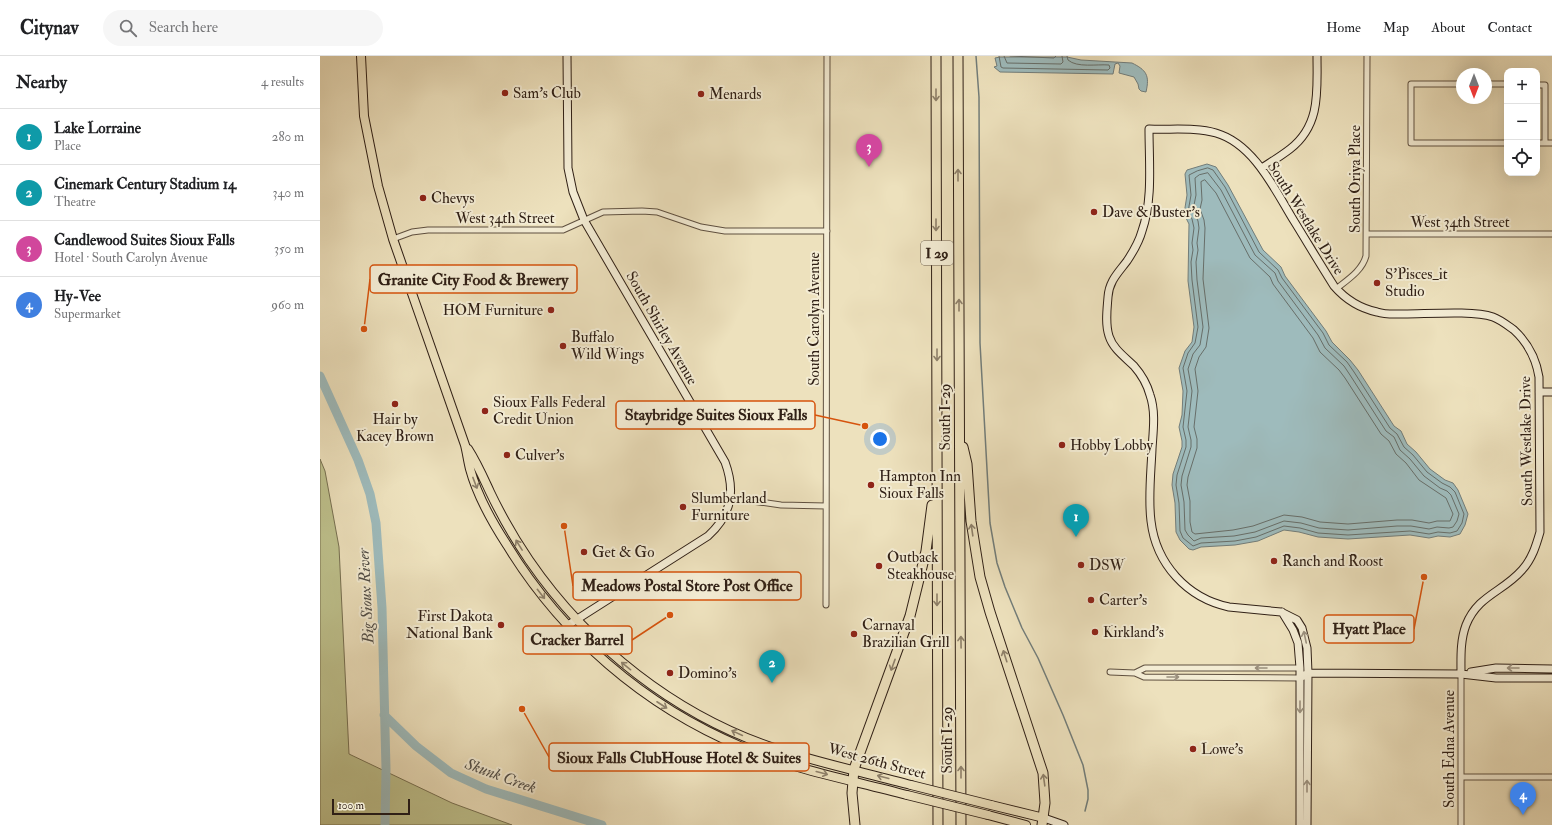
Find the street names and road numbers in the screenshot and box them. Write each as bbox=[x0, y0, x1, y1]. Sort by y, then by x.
street label: South Oriya Place bbox=[1346, 125, 1365, 233]
street label: South Westlake Drive bbox=[1263, 158, 1348, 278]
street label: West 34th Street bbox=[454, 209, 555, 228]
street label: West 34th Street bbox=[1409, 213, 1510, 232]
road number: I 29 bbox=[921, 241, 953, 265]
street label: South Carolyn Avenue bbox=[805, 252, 824, 386]
street label: South Shirley Avenue bbox=[621, 268, 702, 388]
street label: South Westlake Drive bbox=[1516, 376, 1537, 506]
street label: South I-29 bbox=[936, 384, 955, 450]
street label: South Edna Avenue bbox=[1440, 690, 1459, 808]
street label: South I-29 bbox=[938, 707, 957, 773]
street label: West 26th Street bbox=[825, 739, 928, 784]

